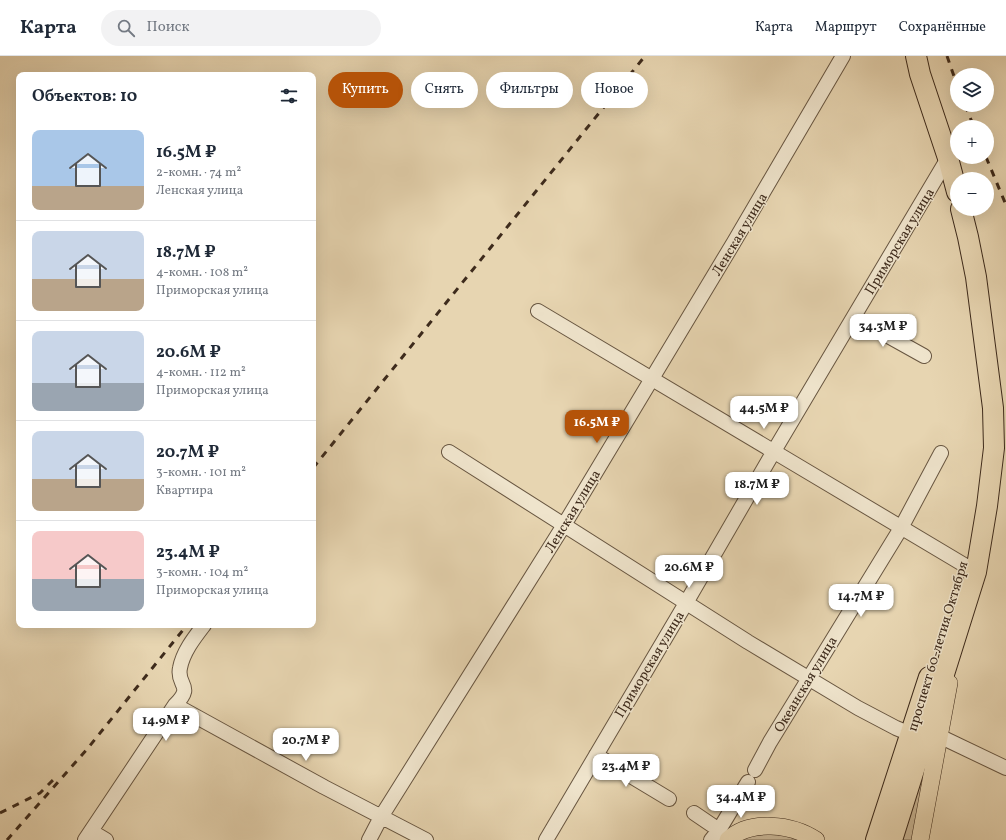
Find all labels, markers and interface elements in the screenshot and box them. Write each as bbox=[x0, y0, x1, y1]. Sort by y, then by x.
search box bbox=[101, 10, 381, 46]
text: Карта bbox=[20, 15, 77, 41]
icon: search bbox=[115, 17, 137, 39]
text: Поиск bbox=[147, 17, 190, 38]
text: Карта bbox=[755, 18, 793, 37]
text: Маршрут bbox=[815, 18, 877, 37]
text: Сохранённые bbox=[899, 18, 986, 37]
map controls bbox=[950, 68, 994, 216]
button: layers bbox=[950, 68, 994, 112]
chip: Купить bbox=[328, 72, 403, 108]
chip: Снять bbox=[411, 72, 478, 108]
chip: Фильтры bbox=[486, 72, 573, 108]
chip: Новое bbox=[581, 72, 648, 108]
text: Объектов: 10 bbox=[32, 85, 137, 108]
icon: filters bbox=[278, 85, 300, 107]
button: + bbox=[950, 120, 994, 164]
text: 16.5M ₽ bbox=[156, 141, 217, 164]
icon: home bbox=[64, 146, 112, 194]
text: 2-комн. · 74 m² bbox=[156, 164, 241, 182]
button: − bbox=[950, 172, 994, 216]
text: Ленская улица bbox=[156, 182, 243, 200]
street label: Приморская улица bbox=[861, 185, 940, 299]
street label: Ленская улица bbox=[708, 190, 773, 280]
text: 18.7M ₽ bbox=[156, 241, 216, 264]
icon: home bbox=[64, 247, 112, 295]
text: 4-комн. · 108 m² bbox=[156, 264, 248, 282]
text: Приморская улица bbox=[156, 282, 269, 300]
pin: 34.3M ₽ bbox=[846, 314, 920, 348]
text: 34.3M ₽ bbox=[859, 318, 907, 336]
text: 20.6M ₽ bbox=[156, 341, 221, 364]
icon: home bbox=[64, 347, 112, 395]
text: 4-комн. · 112 m² bbox=[156, 364, 246, 382]
text: Приморская улица bbox=[156, 382, 269, 400]
pin: 44.5M ₽ bbox=[727, 396, 801, 430]
text: 44.5M ₽ bbox=[739, 400, 789, 418]
pin: 16.5M ₽ bbox=[560, 410, 634, 444]
text: 16.5M ₽ bbox=[574, 414, 620, 432]
text: 20.7M ₽ bbox=[156, 441, 219, 464]
icon: home bbox=[64, 447, 112, 495]
text: 3-комн. · 101 m² bbox=[156, 464, 246, 482]
street label: Ленская улица bbox=[541, 467, 606, 557]
pin: 18.7M ₽ bbox=[720, 472, 794, 506]
text: 18.7M ₽ bbox=[734, 476, 780, 494]
text: Квартира bbox=[156, 482, 213, 500]
text: 23.4M ₽ bbox=[156, 541, 220, 564]
icon: home bbox=[64, 547, 112, 595]
pin: 20.6M ₽ bbox=[652, 555, 726, 589]
text: 20.6M ₽ bbox=[664, 559, 714, 577]
street label: проспект 60-летия Октября bbox=[903, 559, 973, 734]
text: 3-комн. · 104 m² bbox=[156, 564, 248, 582]
text: Приморская улица bbox=[156, 582, 269, 600]
pin: 14.7M ₽ bbox=[824, 584, 898, 618]
text: 14.7M ₽ bbox=[838, 588, 884, 606]
street label: Приморская улица bbox=[611, 608, 690, 722]
street label: Океанская улица bbox=[770, 633, 843, 736]
pin: 14.9M ₽ bbox=[129, 708, 203, 742]
text: 14.9M ₽ bbox=[142, 712, 190, 730]
pin: 20.7M ₽ bbox=[269, 728, 343, 762]
text: 20.7M ₽ bbox=[282, 732, 330, 750]
pin: 23.4M ₽ bbox=[589, 754, 663, 788]
text: 23.4M ₽ bbox=[602, 758, 650, 776]
pin: 34.4M ₽ bbox=[704, 785, 778, 819]
text: 34.4M ₽ bbox=[716, 789, 766, 807]

